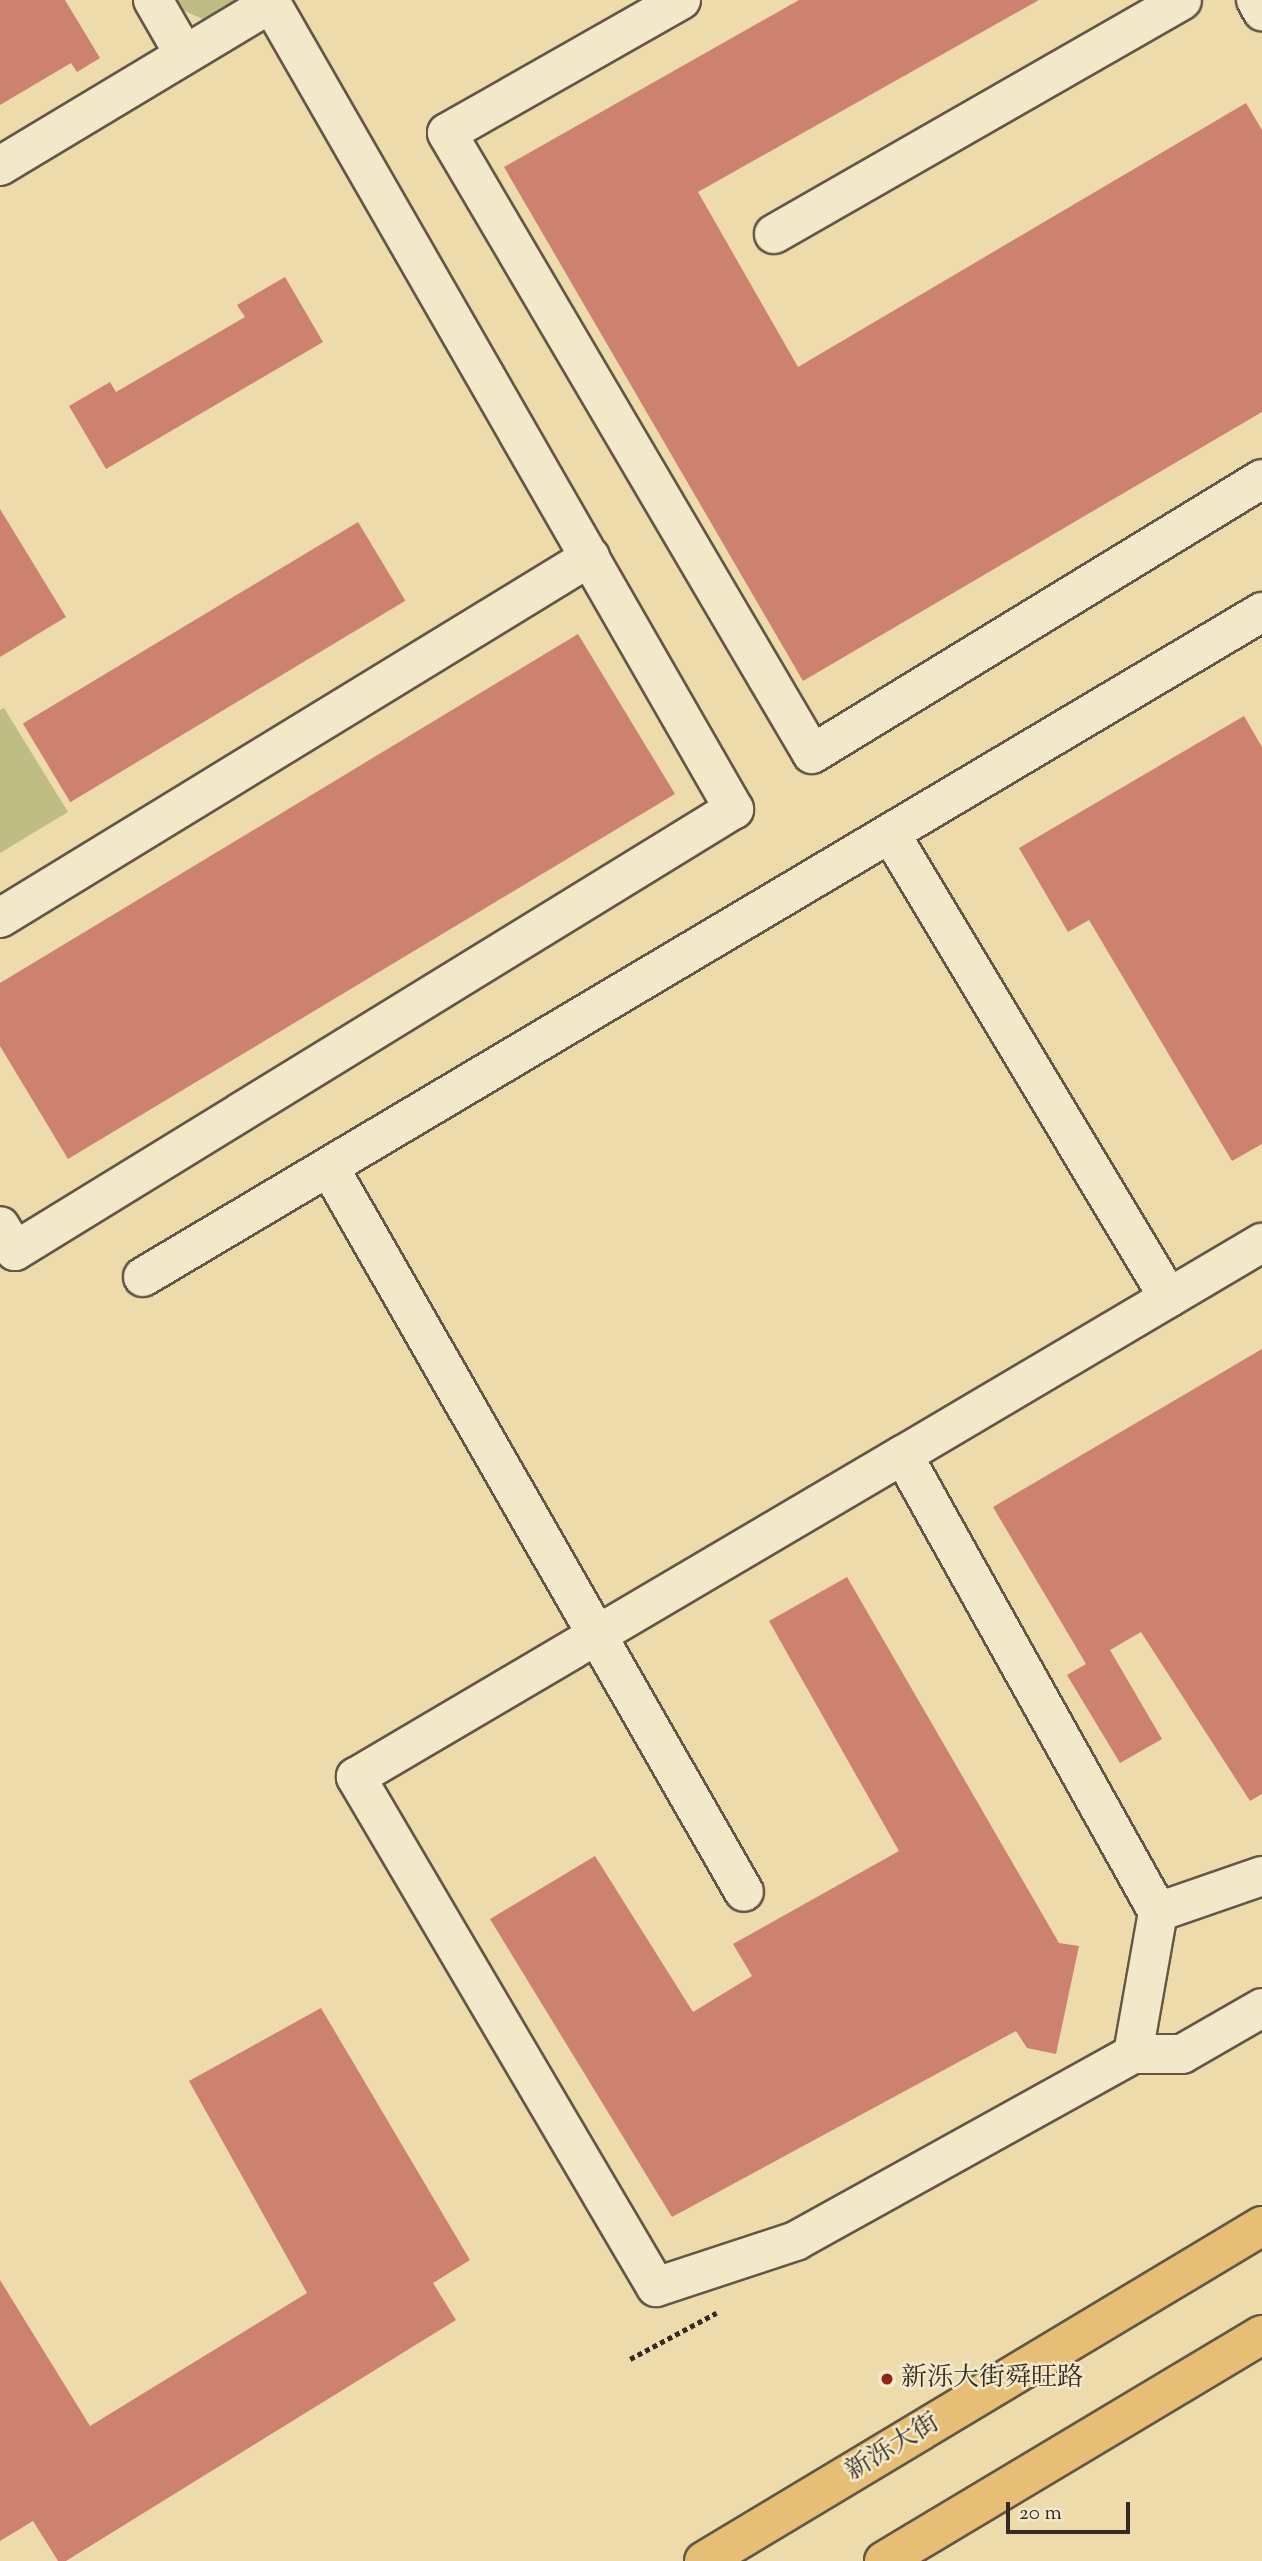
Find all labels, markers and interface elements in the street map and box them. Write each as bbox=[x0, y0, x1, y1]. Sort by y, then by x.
place label: 新泺大街舜旺路 bbox=[901, 2363, 1083, 2395]
marker: 新泺大街舜旺路 bbox=[879, 2371, 895, 2387]
street label: 新泺大街 bbox=[840, 2408, 946, 2488]
scale bar bbox=[1010, 2488, 1134, 2532]
text: 20 m bbox=[1019, 2499, 1062, 2529]

